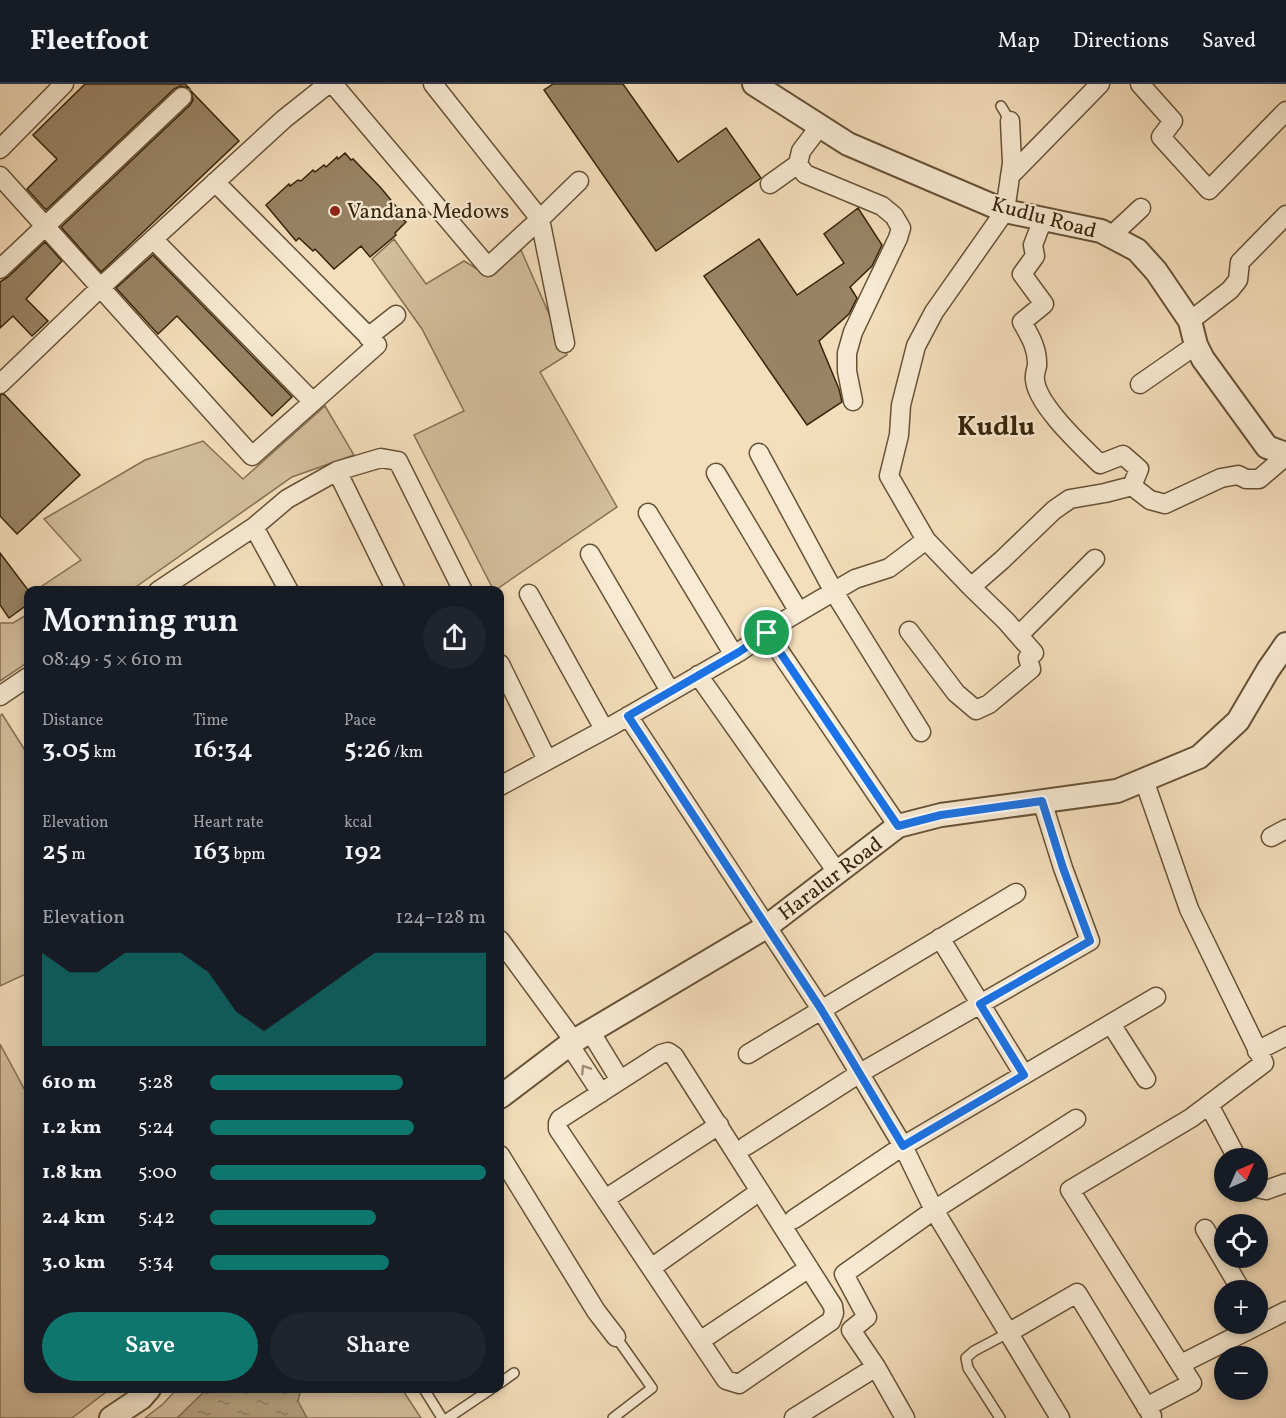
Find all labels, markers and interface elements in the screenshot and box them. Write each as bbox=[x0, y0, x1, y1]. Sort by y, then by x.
text: Fleetfoot bbox=[30, 22, 149, 61]
text: Map bbox=[998, 27, 1040, 56]
text: Directions bbox=[1073, 27, 1169, 56]
text: Saved bbox=[1202, 27, 1256, 56]
street label: Kudlu Road bbox=[988, 191, 1099, 246]
place label: Vandana Medows bbox=[347, 198, 509, 227]
marker: Vandana Medows bbox=[328, 204, 342, 218]
district label: Kudlu bbox=[957, 409, 1035, 447]
text: Morning run bbox=[42, 600, 239, 646]
button: share bbox=[423, 606, 486, 669]
pin bbox=[741, 607, 792, 658]
icon: arrive bbox=[750, 616, 783, 649]
text: 08:49 · 5 × 610 m bbox=[42, 646, 183, 674]
text: Distance bbox=[42, 710, 103, 732]
text: Time bbox=[193, 710, 228, 732]
text: Pace bbox=[344, 710, 376, 732]
text: 3.05 bbox=[42, 732, 90, 768]
text: 16:34 bbox=[193, 732, 253, 768]
text: 5:26 bbox=[344, 732, 391, 768]
text: km bbox=[90, 742, 116, 764]
text: /km bbox=[391, 742, 423, 764]
text: Elevation bbox=[42, 812, 109, 834]
text: Heart rate bbox=[193, 812, 264, 834]
text: kcal bbox=[344, 812, 372, 834]
street label: Haralur Road bbox=[773, 830, 889, 928]
text: 25 bbox=[42, 834, 68, 870]
text: 163 bbox=[193, 834, 230, 870]
text: 192 bbox=[344, 834, 382, 870]
text: m bbox=[68, 844, 86, 866]
text: bpm bbox=[230, 844, 265, 866]
text: Elevation bbox=[42, 904, 125, 932]
text: 124–128 m bbox=[395, 904, 486, 932]
one-way arrow bbox=[581, 1064, 592, 1075]
text: 610 m bbox=[42, 1069, 97, 1097]
text: 5:28 bbox=[138, 1069, 173, 1097]
text: 1.2 km bbox=[42, 1114, 102, 1142]
text: 5:24 bbox=[138, 1114, 174, 1142]
north arrow bbox=[1214, 1148, 1268, 1202]
map controls bbox=[1214, 1148, 1268, 1400]
text: 1.8 km bbox=[42, 1159, 102, 1187]
text: 5:00 bbox=[138, 1159, 177, 1187]
text: 2.4 km bbox=[42, 1204, 106, 1232]
text: 5:42 bbox=[138, 1204, 175, 1232]
button: locate bbox=[1214, 1214, 1268, 1268]
text: 3.0 km bbox=[42, 1249, 106, 1277]
text: 5:34 bbox=[138, 1249, 175, 1277]
button: + bbox=[1214, 1280, 1268, 1334]
button: Save bbox=[42, 1312, 258, 1381]
button: Share bbox=[270, 1312, 486, 1381]
button: − bbox=[1214, 1346, 1268, 1400]

